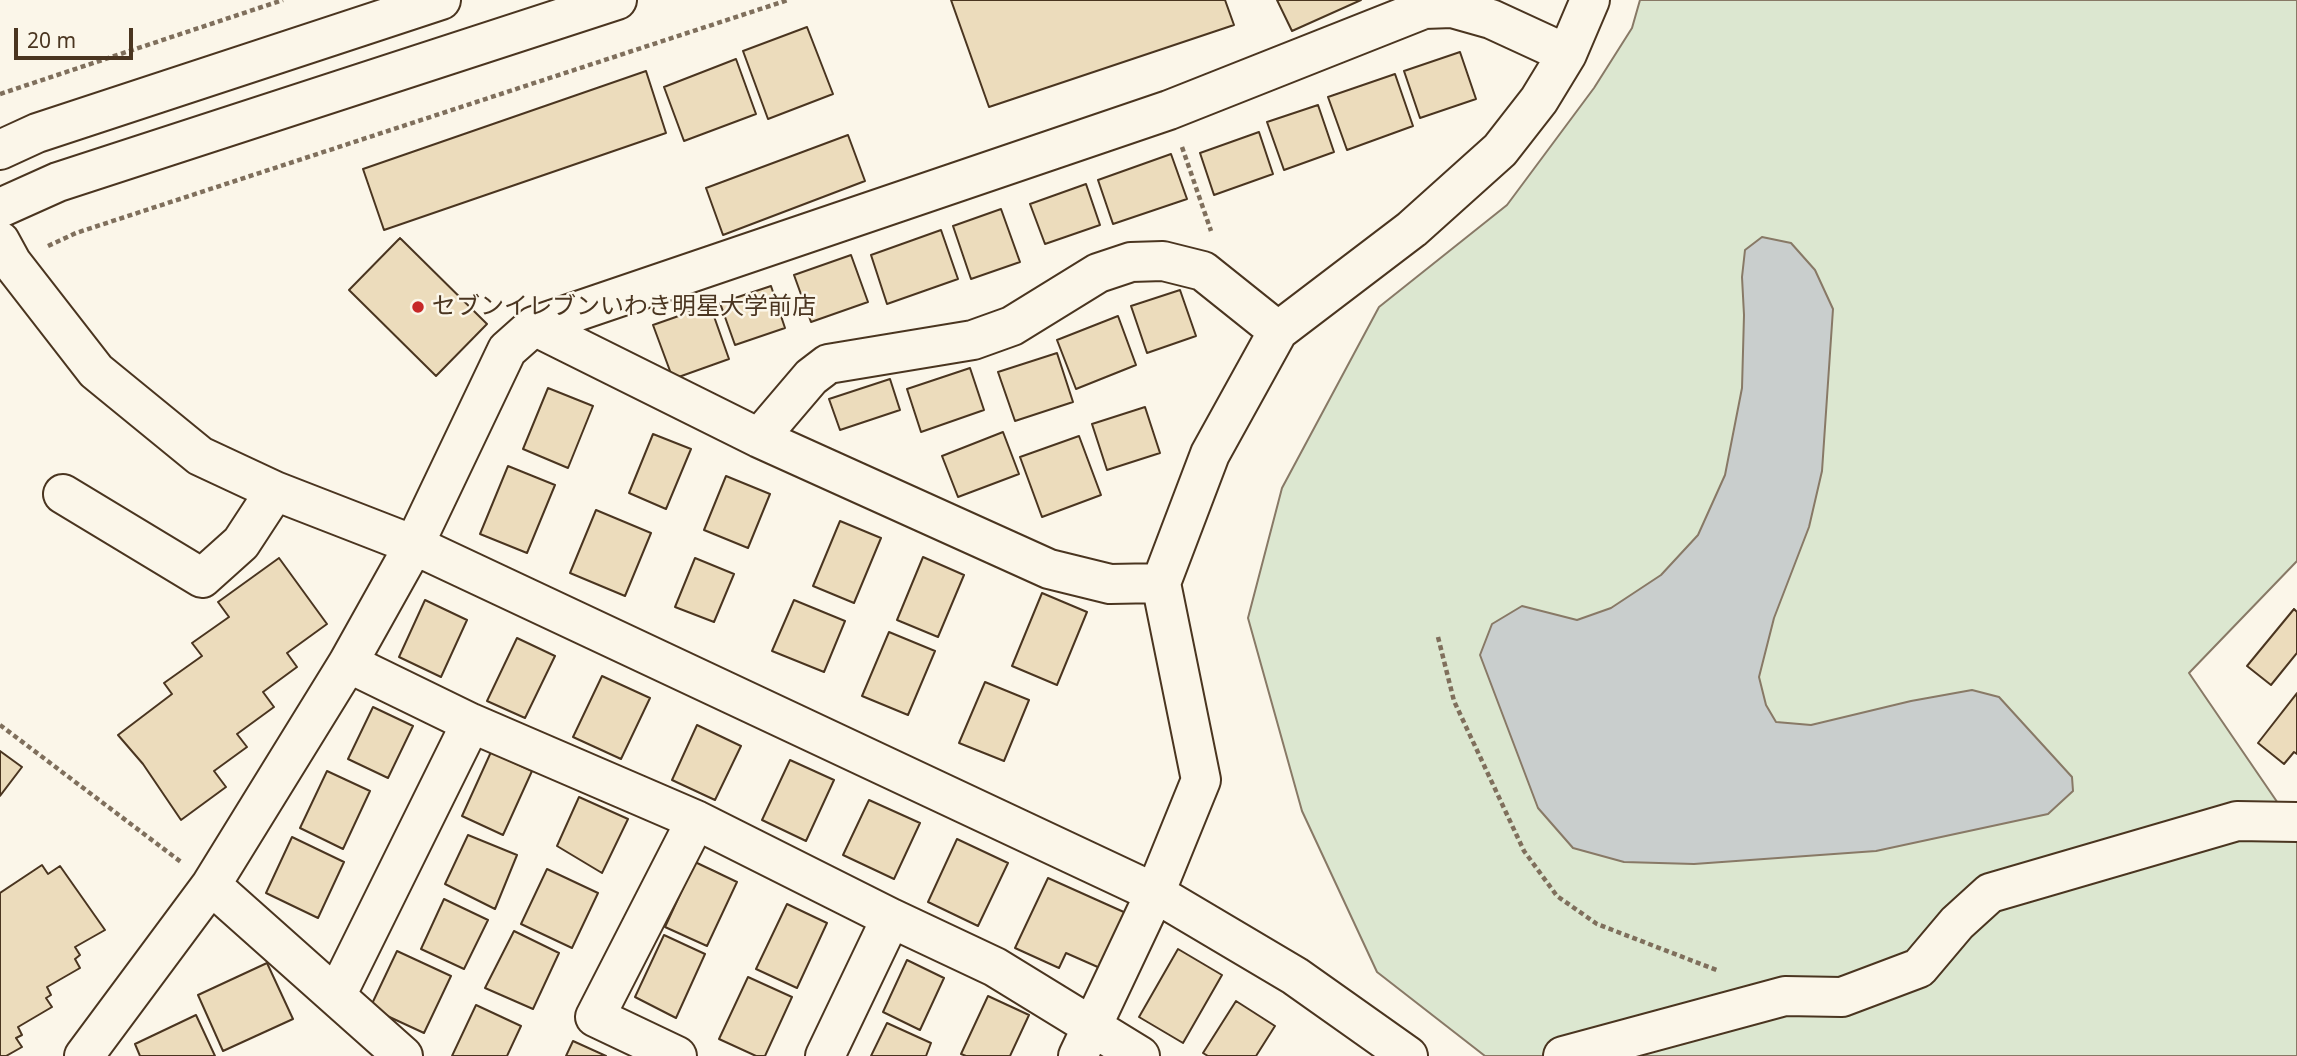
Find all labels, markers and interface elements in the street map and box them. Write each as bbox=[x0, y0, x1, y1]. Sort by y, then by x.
scale bar bbox=[18, 14, 136, 58]
text: 20 m bbox=[27, 26, 76, 54]
place label: セブンイレブンいわき明星大学前店 bbox=[432, 293, 816, 321]
marker: セブンイレブンいわき明星大学前店 bbox=[410, 299, 426, 315]

